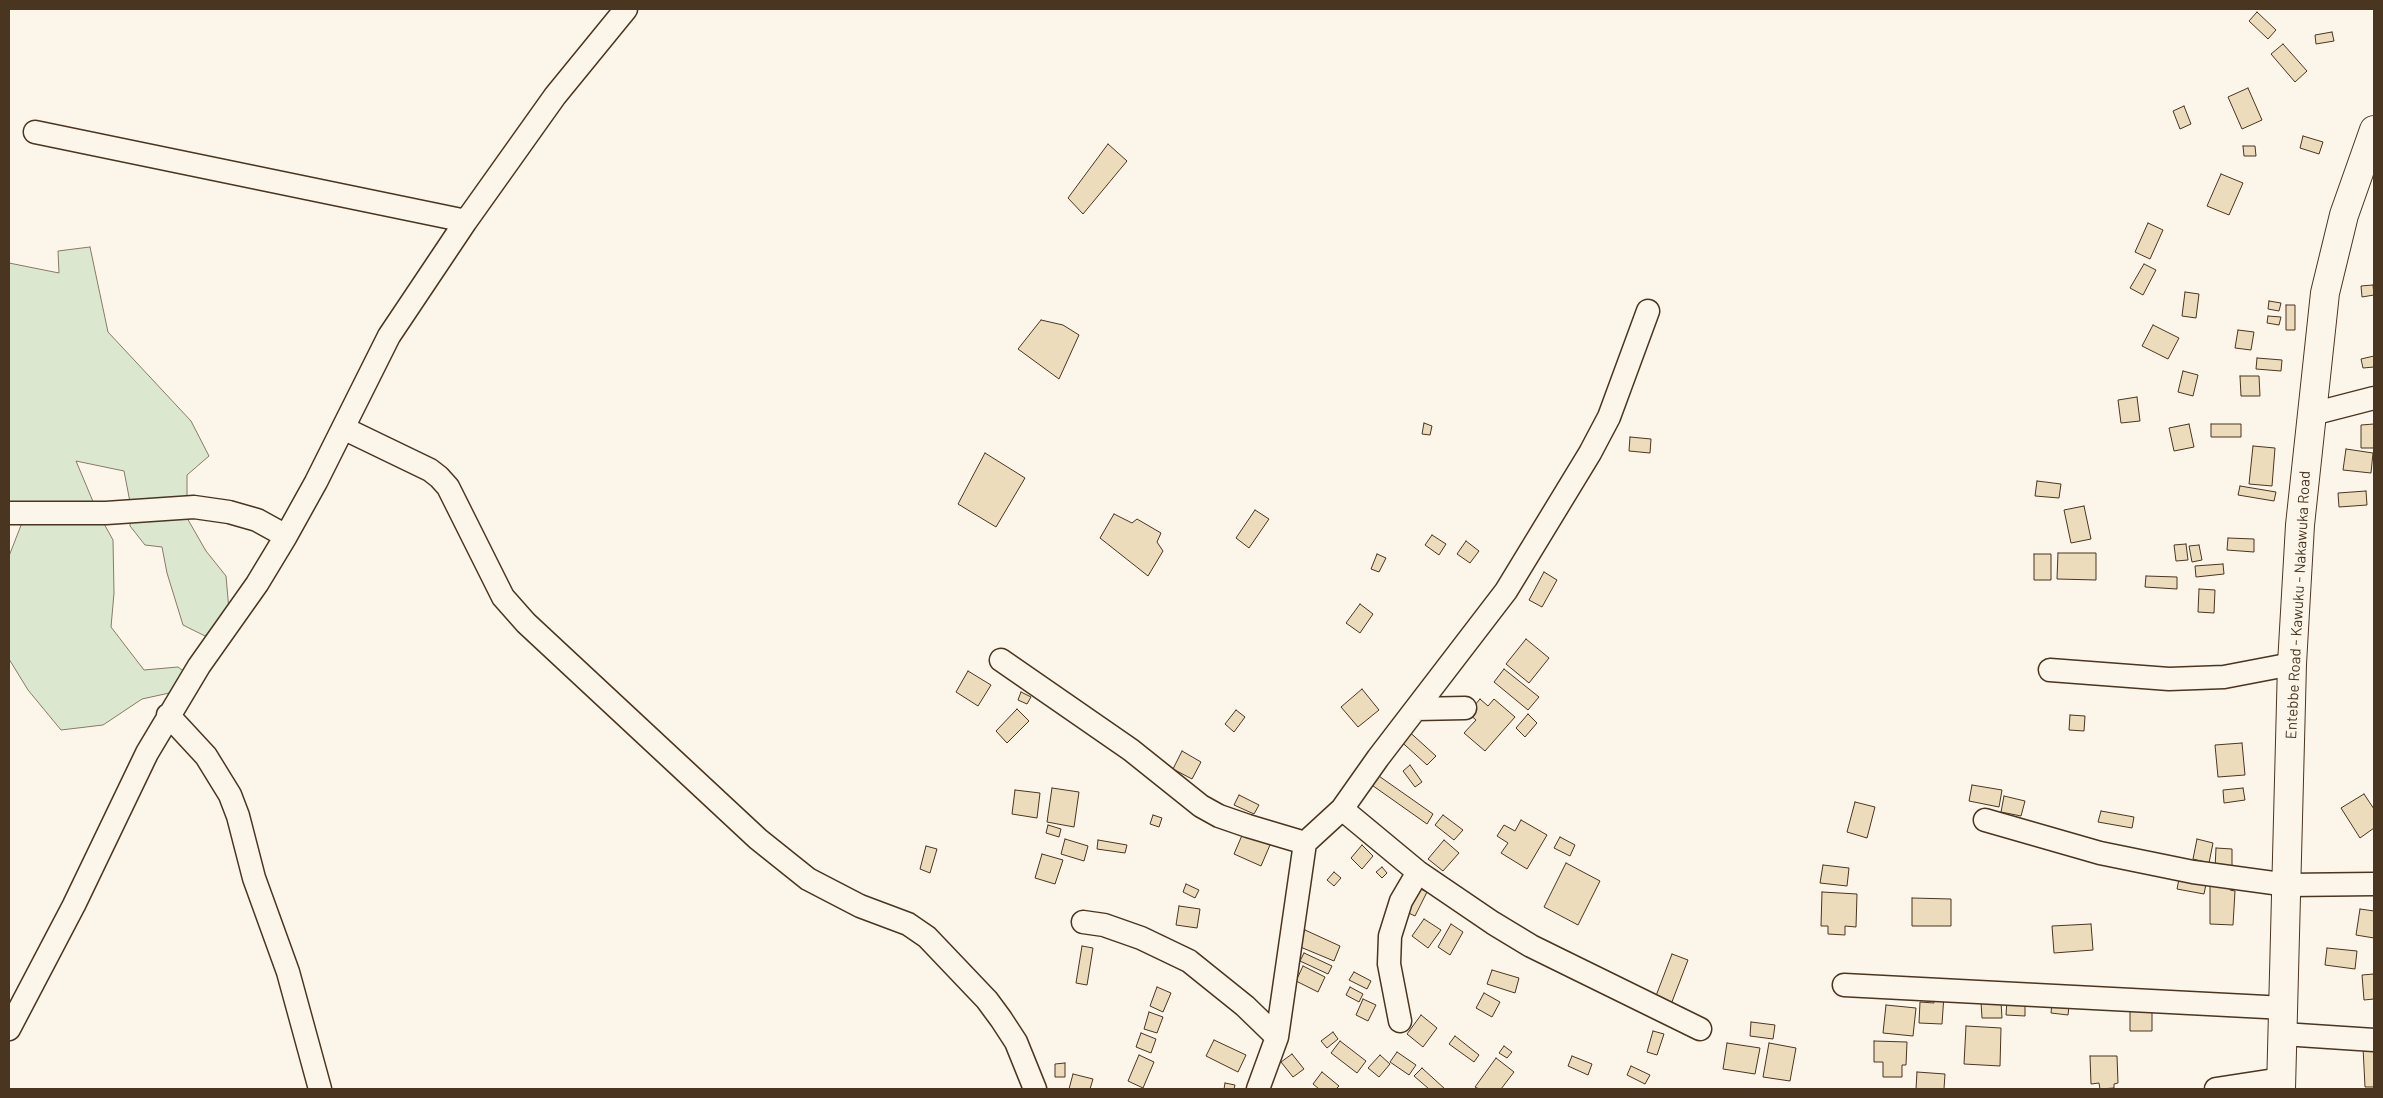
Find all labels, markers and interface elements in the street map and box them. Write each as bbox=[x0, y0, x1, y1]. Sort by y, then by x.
street label: Entebbe Road - Kawuku - Nakawuka Road bbox=[2282, 470, 2314, 740]

